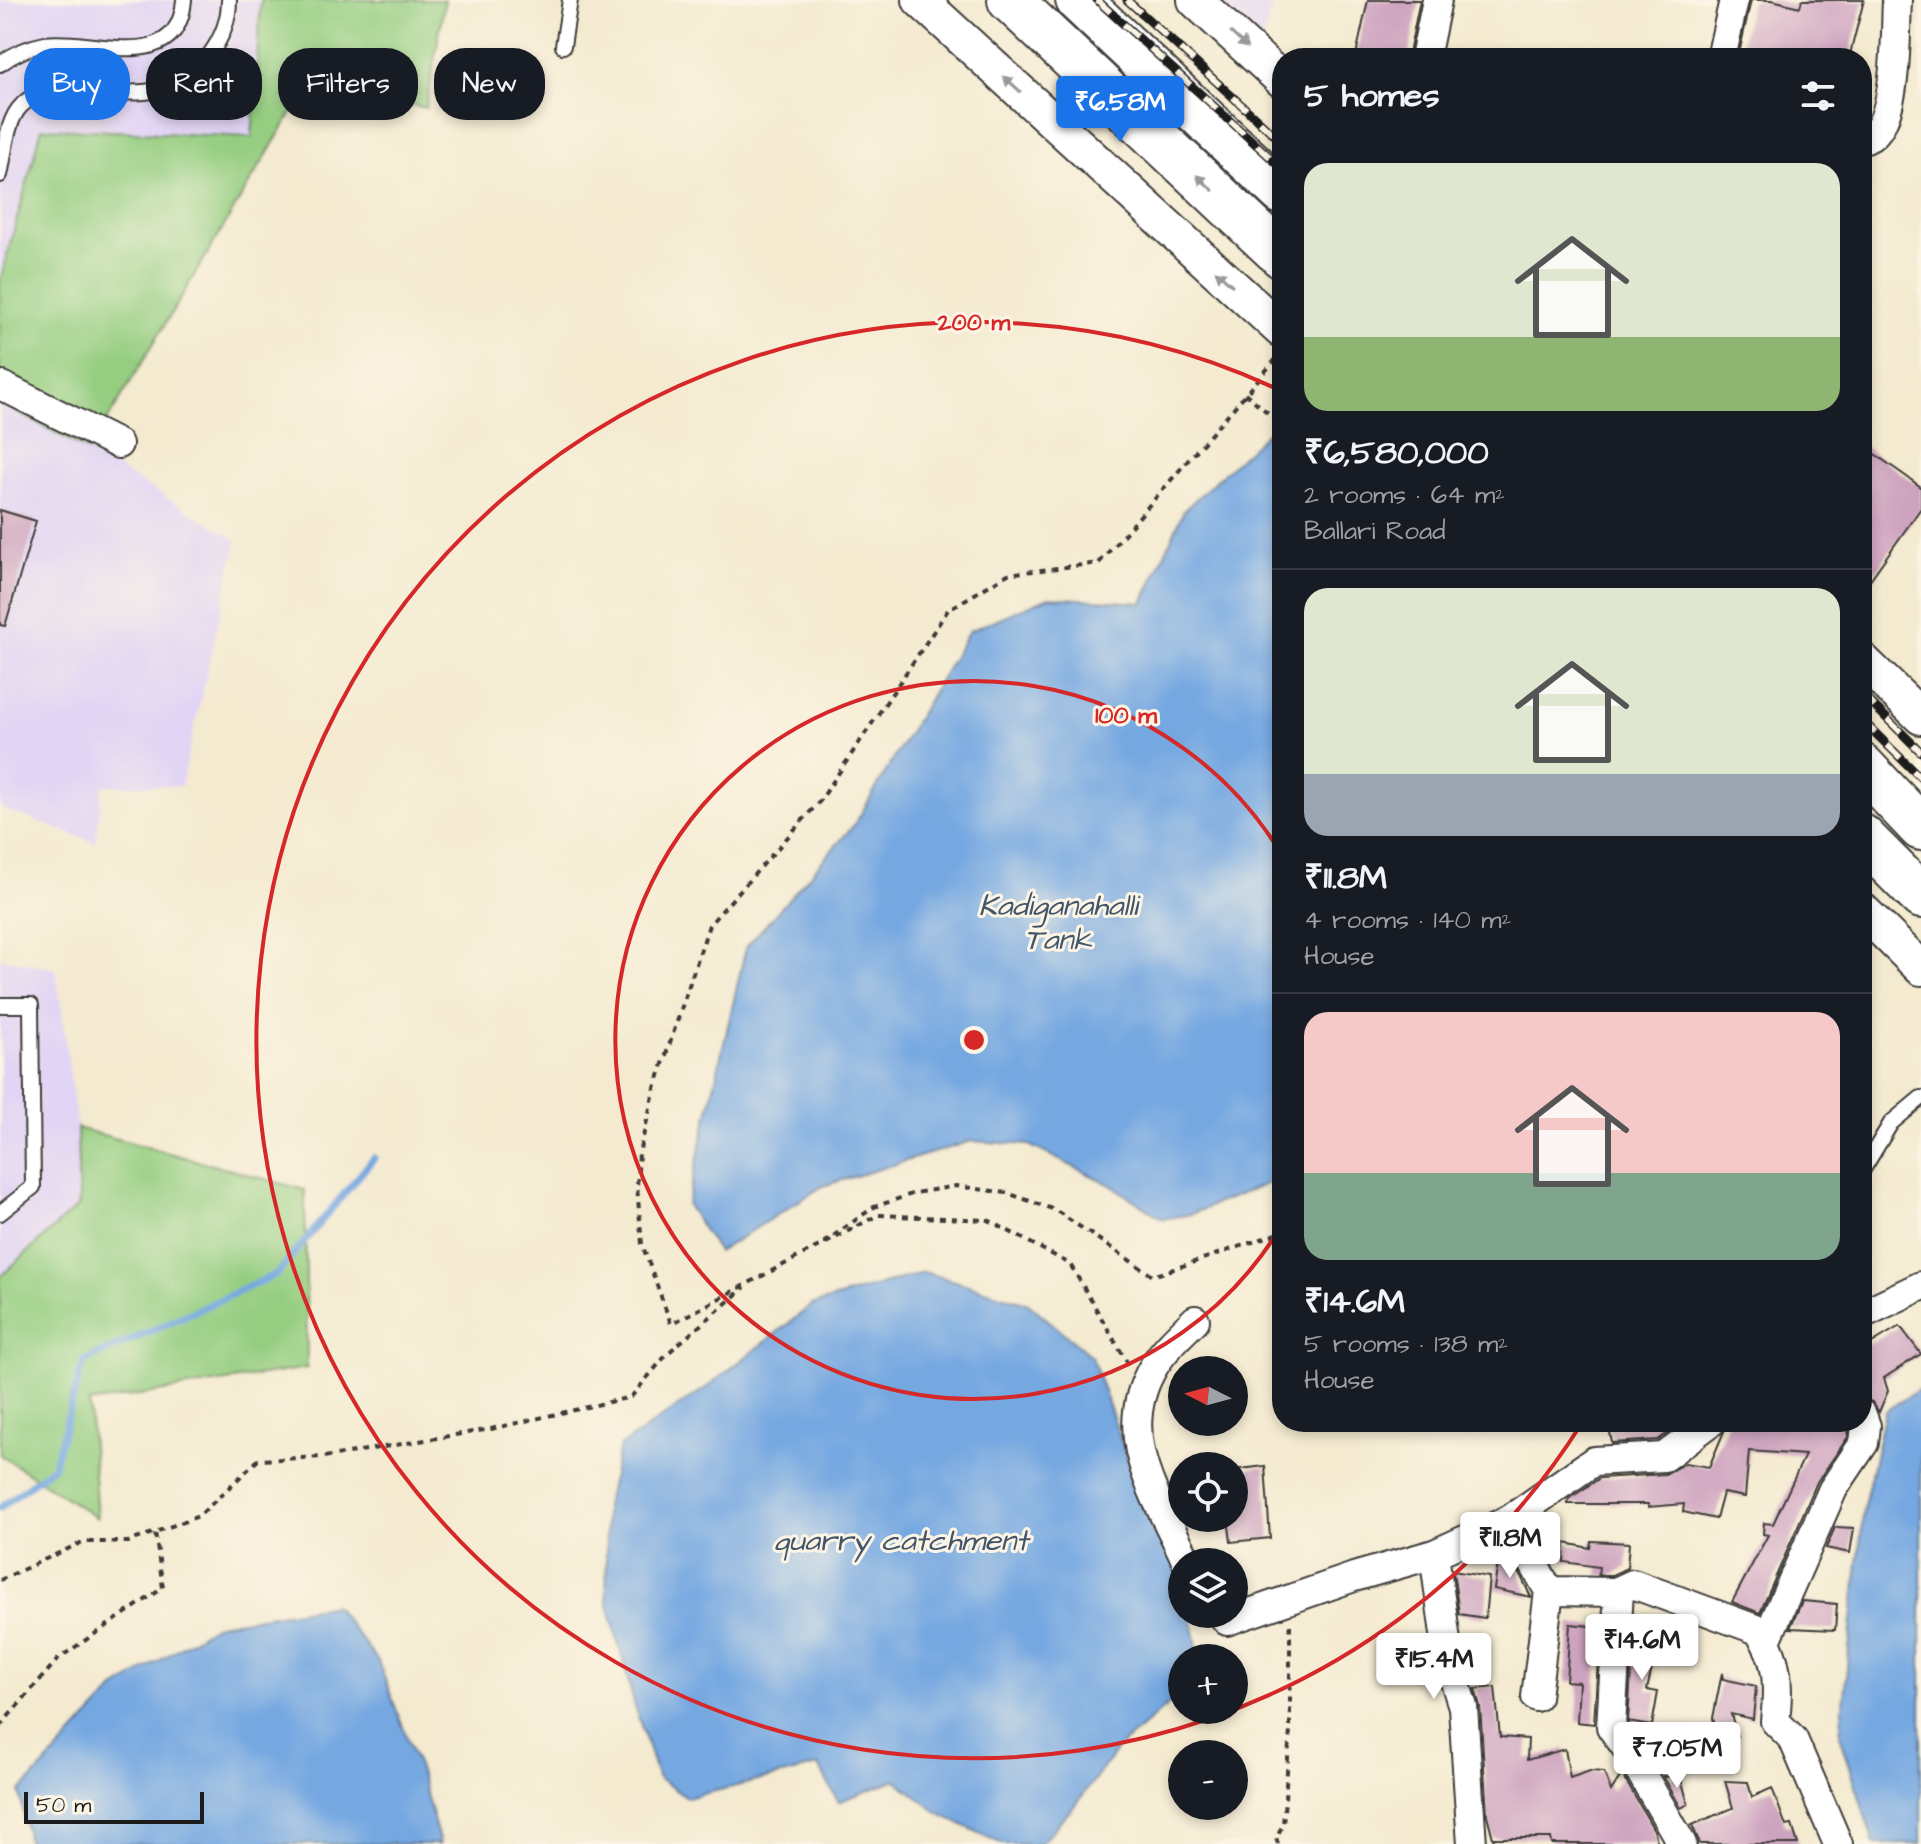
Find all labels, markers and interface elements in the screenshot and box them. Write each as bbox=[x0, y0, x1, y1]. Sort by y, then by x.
one-way arrow bbox=[1229, 31, 1248, 49]
chip: Buy bbox=[24, 48, 130, 120]
chip: Rent bbox=[146, 48, 262, 120]
chip: Filters bbox=[278, 48, 418, 120]
chip: New bbox=[434, 48, 545, 120]
text: 5 homes bbox=[1304, 72, 1440, 120]
icon: filters bbox=[1796, 74, 1840, 118]
one-way arrow bbox=[1002, 76, 1021, 94]
pin: ₹6.58M bbox=[1055, 76, 1185, 144]
text: ₹6.58M bbox=[1074, 84, 1166, 120]
one-way arrow bbox=[1196, 174, 1215, 193]
icon: home bbox=[1500, 215, 1644, 359]
one-way arrow bbox=[1215, 270, 1234, 288]
text: 200 m bbox=[937, 306, 1010, 340]
text: ₹6,580,000 bbox=[1304, 429, 1489, 477]
text: 2 rooms · 64 m² bbox=[1304, 477, 1505, 513]
text: Ballari Road bbox=[1304, 513, 1446, 549]
icon: home bbox=[1500, 640, 1644, 784]
text: 100 m bbox=[1095, 699, 1157, 733]
text: ₹11.8M bbox=[1304, 854, 1387, 902]
water label: Kadiganahalli Tank bbox=[979, 885, 1141, 961]
text: 4 rooms · 140 m² bbox=[1304, 902, 1511, 938]
text: House bbox=[1304, 938, 1375, 974]
centre of rings bbox=[960, 1026, 988, 1054]
icon: home bbox=[1500, 1064, 1644, 1208]
text: ₹14.6M bbox=[1304, 1278, 1405, 1326]
text: 5 rooms · 138 m² bbox=[1304, 1326, 1508, 1362]
north arrow bbox=[1168, 1356, 1248, 1436]
map controls bbox=[1168, 1356, 1248, 1820]
text: House bbox=[1304, 1362, 1375, 1398]
button: locate bbox=[1168, 1452, 1248, 1532]
pin: ₹11.8M bbox=[1445, 1512, 1575, 1580]
water label: quarry catchment bbox=[774, 1520, 1031, 1563]
text: ₹11.8M bbox=[1478, 1520, 1542, 1556]
button: layers bbox=[1168, 1548, 1248, 1628]
pin: ₹14.6M bbox=[1577, 1614, 1707, 1682]
text: ₹14.6M bbox=[1603, 1622, 1681, 1658]
pin: ₹15.4M bbox=[1369, 1633, 1499, 1701]
text: ₹15.4M bbox=[1394, 1641, 1474, 1677]
button: + bbox=[1168, 1644, 1248, 1724]
pin: ₹7.05M bbox=[1612, 1722, 1742, 1790]
text: ₹7.05M bbox=[1632, 1730, 1722, 1766]
button: − bbox=[1168, 1740, 1248, 1820]
scale bar bbox=[24, 1788, 204, 1824]
text: 50 m bbox=[36, 1790, 91, 1821]

